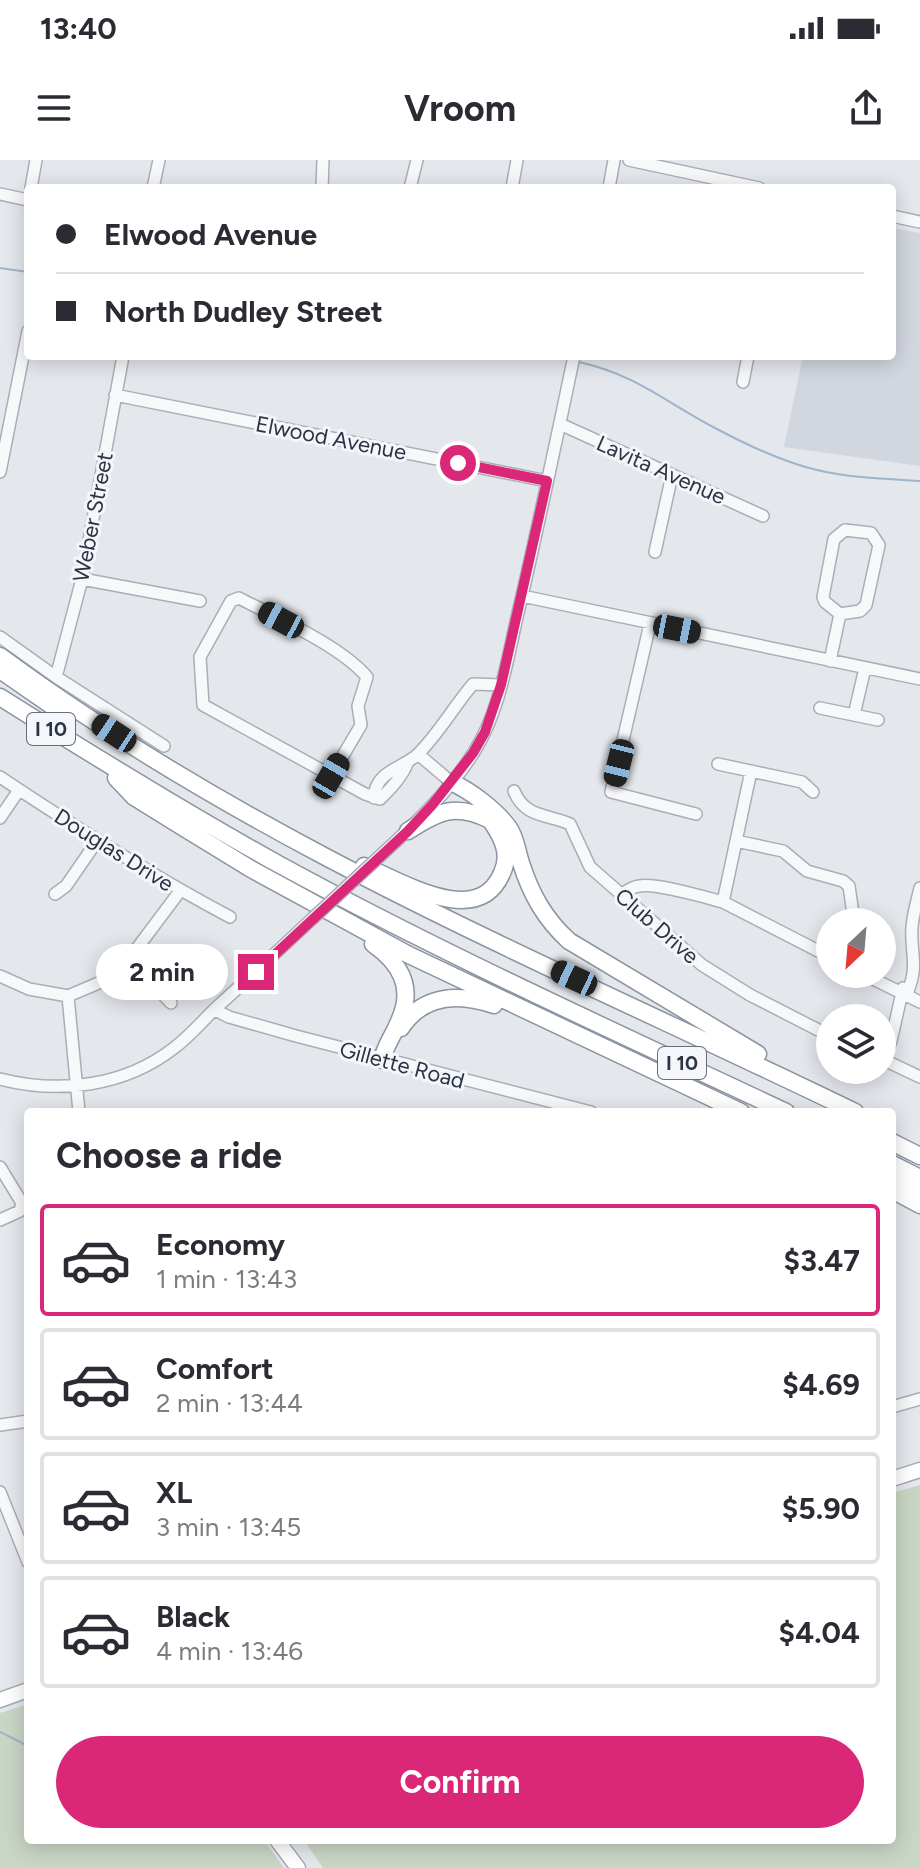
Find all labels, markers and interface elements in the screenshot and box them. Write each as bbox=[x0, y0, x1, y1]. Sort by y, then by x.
text: 13:40 bbox=[40, 10, 117, 47]
icon: menu bbox=[32, 86, 76, 130]
icon: share bbox=[844, 86, 888, 130]
text: Vroom bbox=[404, 87, 516, 130]
text: Elwood Avenue bbox=[104, 216, 317, 253]
text: North Dudley Street bbox=[104, 293, 383, 330]
street label: Elwood Avenue bbox=[253, 410, 409, 466]
street label: Lavita Avenue bbox=[592, 430, 730, 510]
route start bbox=[440, 445, 476, 481]
street label: Weber Street bbox=[67, 450, 119, 584]
car bbox=[254, 598, 308, 642]
car bbox=[651, 613, 703, 645]
car bbox=[87, 710, 141, 756]
road number: I 10 bbox=[27, 713, 75, 745]
car bbox=[602, 737, 636, 789]
car bbox=[309, 749, 353, 803]
street label: Douglas Drive bbox=[49, 803, 179, 897]
street label: Club Drive bbox=[610, 882, 704, 970]
north arrow bbox=[816, 908, 896, 988]
map controls bbox=[816, 908, 896, 1084]
callout: 2 min bbox=[96, 944, 228, 1000]
route end bbox=[238, 954, 274, 990]
text: 2 min bbox=[129, 956, 195, 988]
car bbox=[547, 957, 601, 999]
button: layers bbox=[816, 1004, 896, 1084]
street label: Gillette Road bbox=[337, 1035, 467, 1095]
road number: I 10 bbox=[658, 1047, 706, 1079]
text: Choose a ride bbox=[56, 1134, 282, 1177]
icon: car bbox=[60, 1224, 132, 1296]
text: Economy bbox=[156, 1226, 285, 1263]
text: $3.47 bbox=[784, 1242, 860, 1279]
text: 1 min · 13:43 bbox=[156, 1263, 297, 1295]
icon: car bbox=[60, 1348, 132, 1420]
text: Comfort bbox=[156, 1350, 274, 1387]
text: $4.69 bbox=[782, 1366, 860, 1403]
text: 2 min · 13:44 bbox=[156, 1387, 303, 1419]
icon: car bbox=[60, 1472, 132, 1544]
text: XL bbox=[156, 1474, 192, 1511]
text: $5.90 bbox=[782, 1490, 860, 1527]
text: 3 min · 13:45 bbox=[156, 1511, 301, 1543]
icon: car bbox=[60, 1596, 132, 1668]
text: Black bbox=[156, 1598, 230, 1635]
text: $4.04 bbox=[779, 1614, 860, 1651]
text: 4 min · 13:46 bbox=[156, 1635, 303, 1667]
button: Confirm bbox=[56, 1736, 864, 1828]

